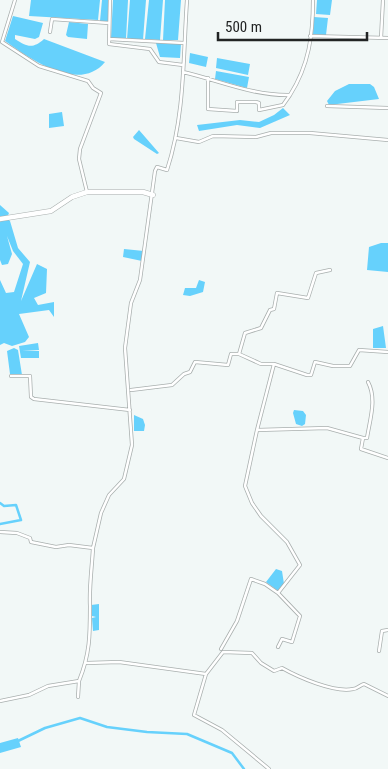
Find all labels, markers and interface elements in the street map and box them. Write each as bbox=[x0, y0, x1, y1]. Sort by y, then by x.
scale bar bbox=[218, 10, 367, 42]
text: 500 m bbox=[225, 18, 262, 36]

